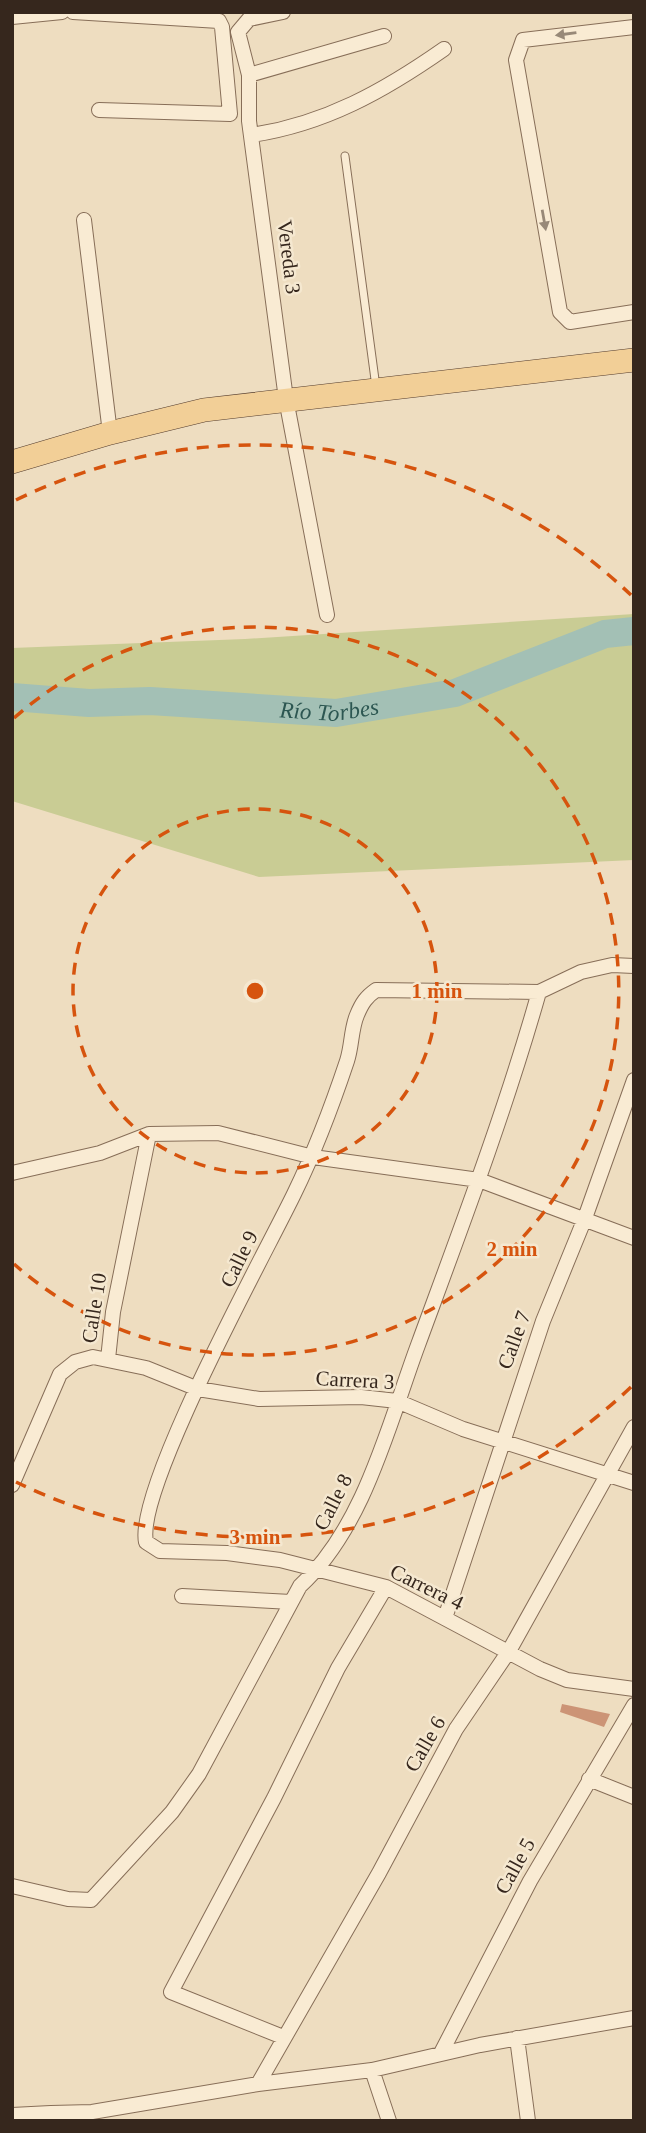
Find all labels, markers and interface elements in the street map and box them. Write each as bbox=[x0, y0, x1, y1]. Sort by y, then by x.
one-way arrow bbox=[555, 28, 577, 39]
one-way arrow bbox=[539, 209, 550, 231]
street label: Vereda 3 bbox=[273, 219, 305, 295]
water label: Río Torbes bbox=[278, 694, 381, 726]
centre of rings bbox=[243, 979, 267, 1003]
text: 1 min bbox=[412, 979, 463, 1003]
street label: Calle 9 bbox=[215, 1227, 263, 1291]
text: 2 min bbox=[487, 1237, 538, 1261]
street label: Calle 10 bbox=[77, 1271, 111, 1345]
street label: Calle 7 bbox=[492, 1308, 536, 1372]
street label: Carrera 3 bbox=[315, 1366, 395, 1394]
street label: Calle 8 bbox=[309, 1470, 357, 1534]
text: 3 min bbox=[230, 1525, 281, 1549]
street label: Carrera 4 bbox=[386, 1559, 468, 1615]
street label: Calle 6 bbox=[400, 1712, 450, 1776]
street label: Calle 5 bbox=[490, 1834, 540, 1898]

